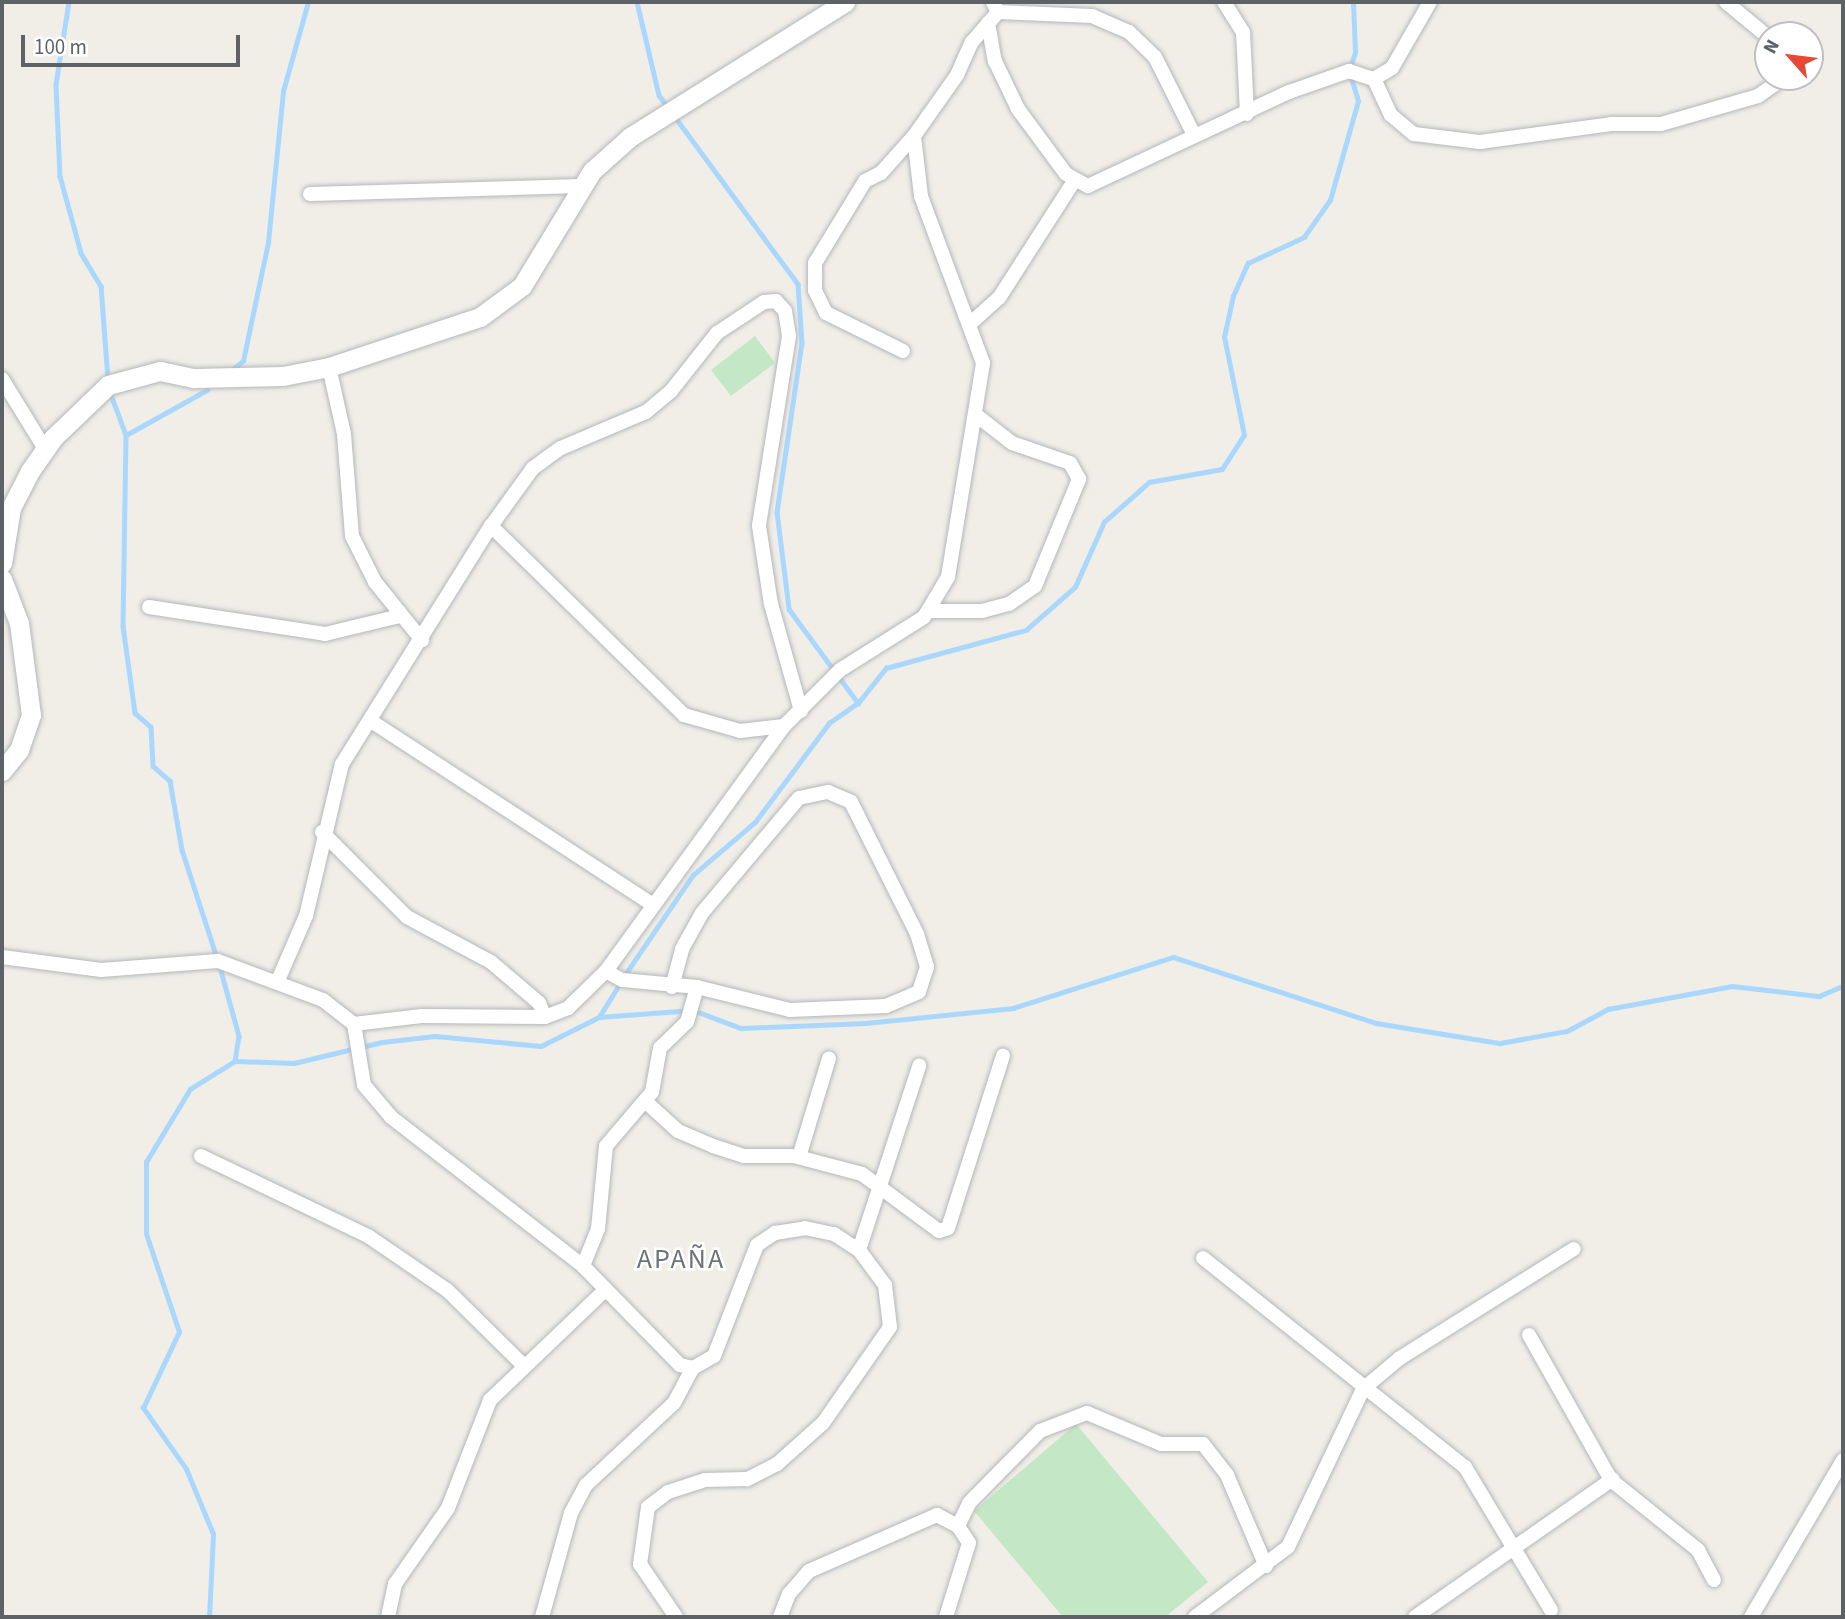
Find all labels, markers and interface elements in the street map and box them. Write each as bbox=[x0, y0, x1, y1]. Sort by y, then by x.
scale bar bbox=[24, 21, 243, 65]
north arrow bbox=[1754, 21, 1824, 91]
text: 100 m bbox=[34, 32, 87, 62]
text: N bbox=[1757, 35, 1787, 59]
district label: APAÑA bbox=[637, 1242, 725, 1276]

